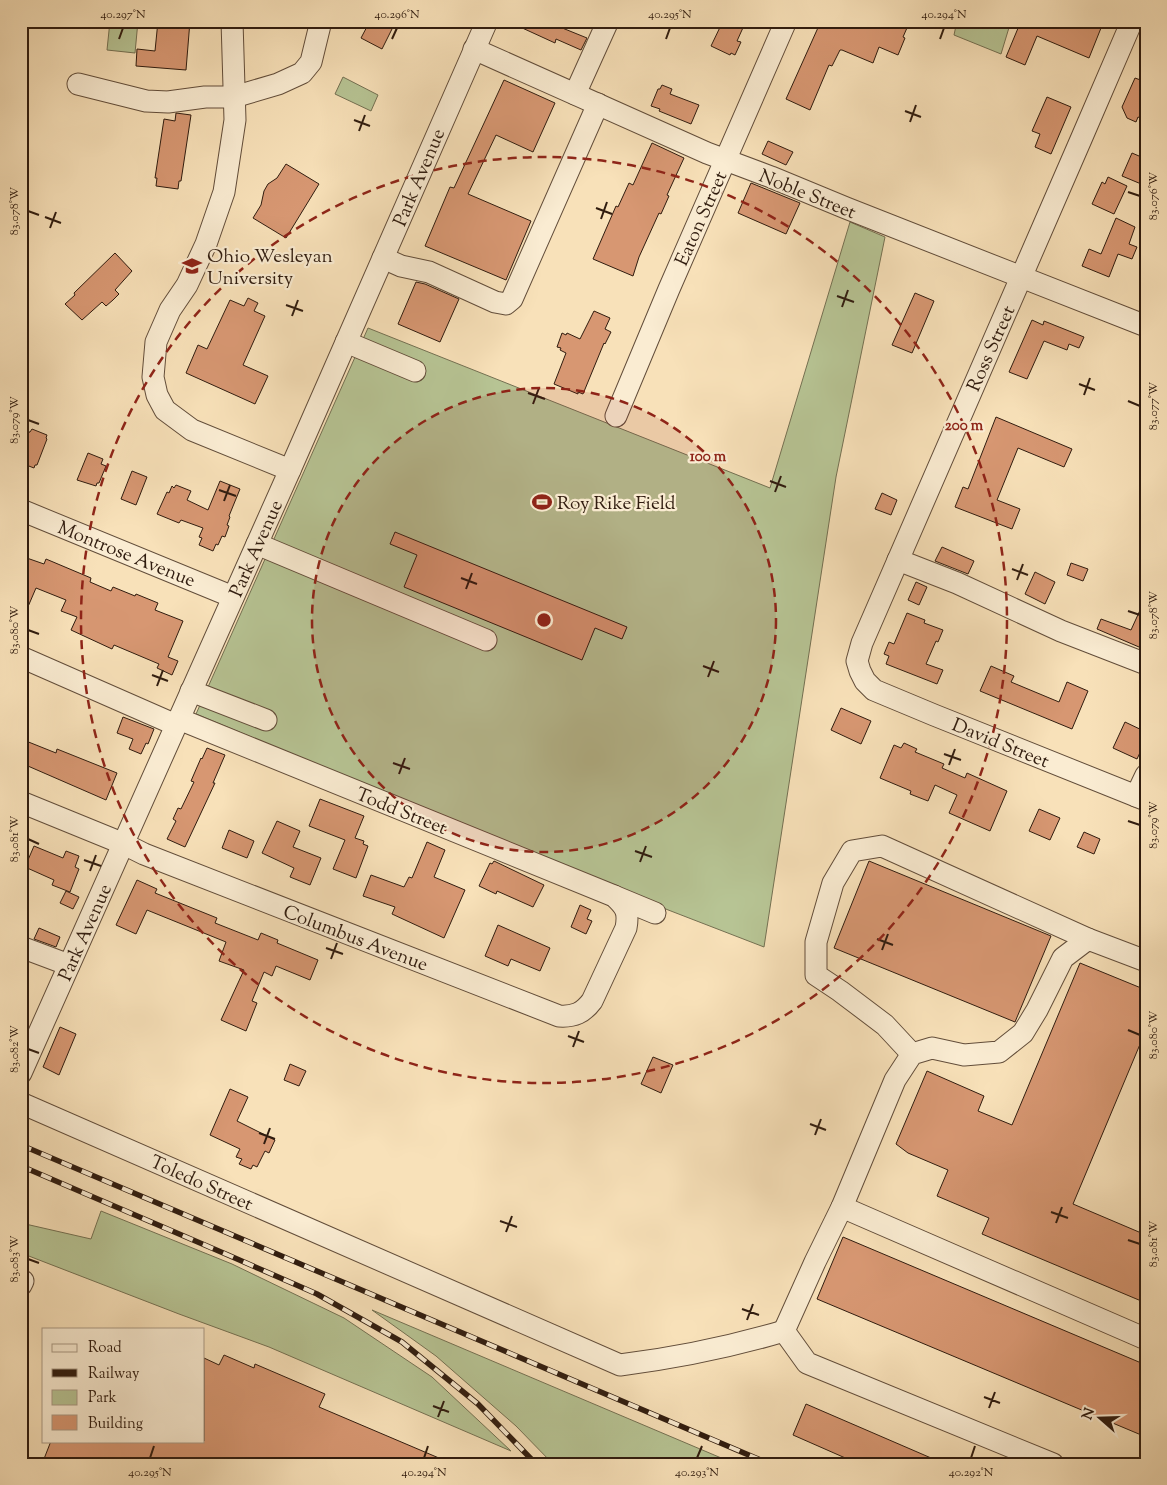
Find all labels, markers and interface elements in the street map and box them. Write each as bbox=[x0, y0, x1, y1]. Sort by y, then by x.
text: 40.297°N bbox=[100, 6, 146, 24]
text: 40.296°N bbox=[374, 6, 420, 24]
text: 40.295°N bbox=[648, 6, 692, 24]
text: 40.294°N bbox=[921, 6, 967, 24]
street label: Park Avenue bbox=[388, 125, 453, 231]
street label: Noble Street bbox=[755, 164, 860, 227]
street label: Eaton Street bbox=[669, 167, 735, 271]
text: 83.076°W bbox=[1145, 171, 1163, 220]
text: 83.078°W bbox=[6, 186, 24, 235]
place label: Ohio Wesleyan University bbox=[207, 244, 333, 293]
school or university icon: Ohio Wesleyan University bbox=[181, 255, 203, 277]
street label: Ross Street bbox=[961, 301, 1023, 396]
text: 83.077°W bbox=[1145, 381, 1163, 430]
text: 83.079°W bbox=[6, 395, 24, 444]
text: 200 m bbox=[945, 416, 984, 437]
text: 100 m bbox=[690, 447, 727, 468]
sports icon: Roy Rike Field bbox=[531, 491, 553, 513]
place label: Roy Rike Field bbox=[557, 491, 676, 518]
street label: Park Avenue bbox=[224, 496, 291, 602]
street label: Montrose Avenue bbox=[53, 515, 199, 595]
text: 83.078°W bbox=[1145, 590, 1163, 639]
text: 83.080°W bbox=[6, 605, 24, 654]
centre of rings bbox=[535, 611, 553, 629]
street label: David Street bbox=[947, 713, 1053, 776]
street label: Todd Street bbox=[351, 782, 451, 843]
text: 83.079°W bbox=[1145, 800, 1163, 849]
text: 83.081°W bbox=[6, 815, 24, 862]
street label: Park Avenue bbox=[53, 880, 120, 986]
street label: Columbus Avenue bbox=[279, 899, 431, 979]
text: 83.080°W bbox=[1145, 1010, 1163, 1059]
text: 83.082°W bbox=[6, 1025, 24, 1073]
street label: Toledo Street bbox=[145, 1150, 257, 1219]
text: 83.081°W bbox=[1145, 1220, 1163, 1267]
text: 83.083°W bbox=[6, 1235, 24, 1283]
legend bbox=[42, 1328, 205, 1442]
text: Road bbox=[88, 1338, 122, 1359]
text: Railway bbox=[88, 1364, 140, 1385]
text: Park bbox=[88, 1388, 117, 1409]
north arrow bbox=[1074, 1392, 1124, 1442]
text: N bbox=[1078, 1406, 1101, 1423]
text: Building bbox=[88, 1414, 143, 1435]
text: 40.295°N bbox=[128, 1464, 172, 1482]
text: 40.294°N bbox=[401, 1464, 447, 1482]
text: 40.293°N bbox=[675, 1464, 719, 1482]
text: 40.292°N bbox=[949, 1464, 994, 1482]

